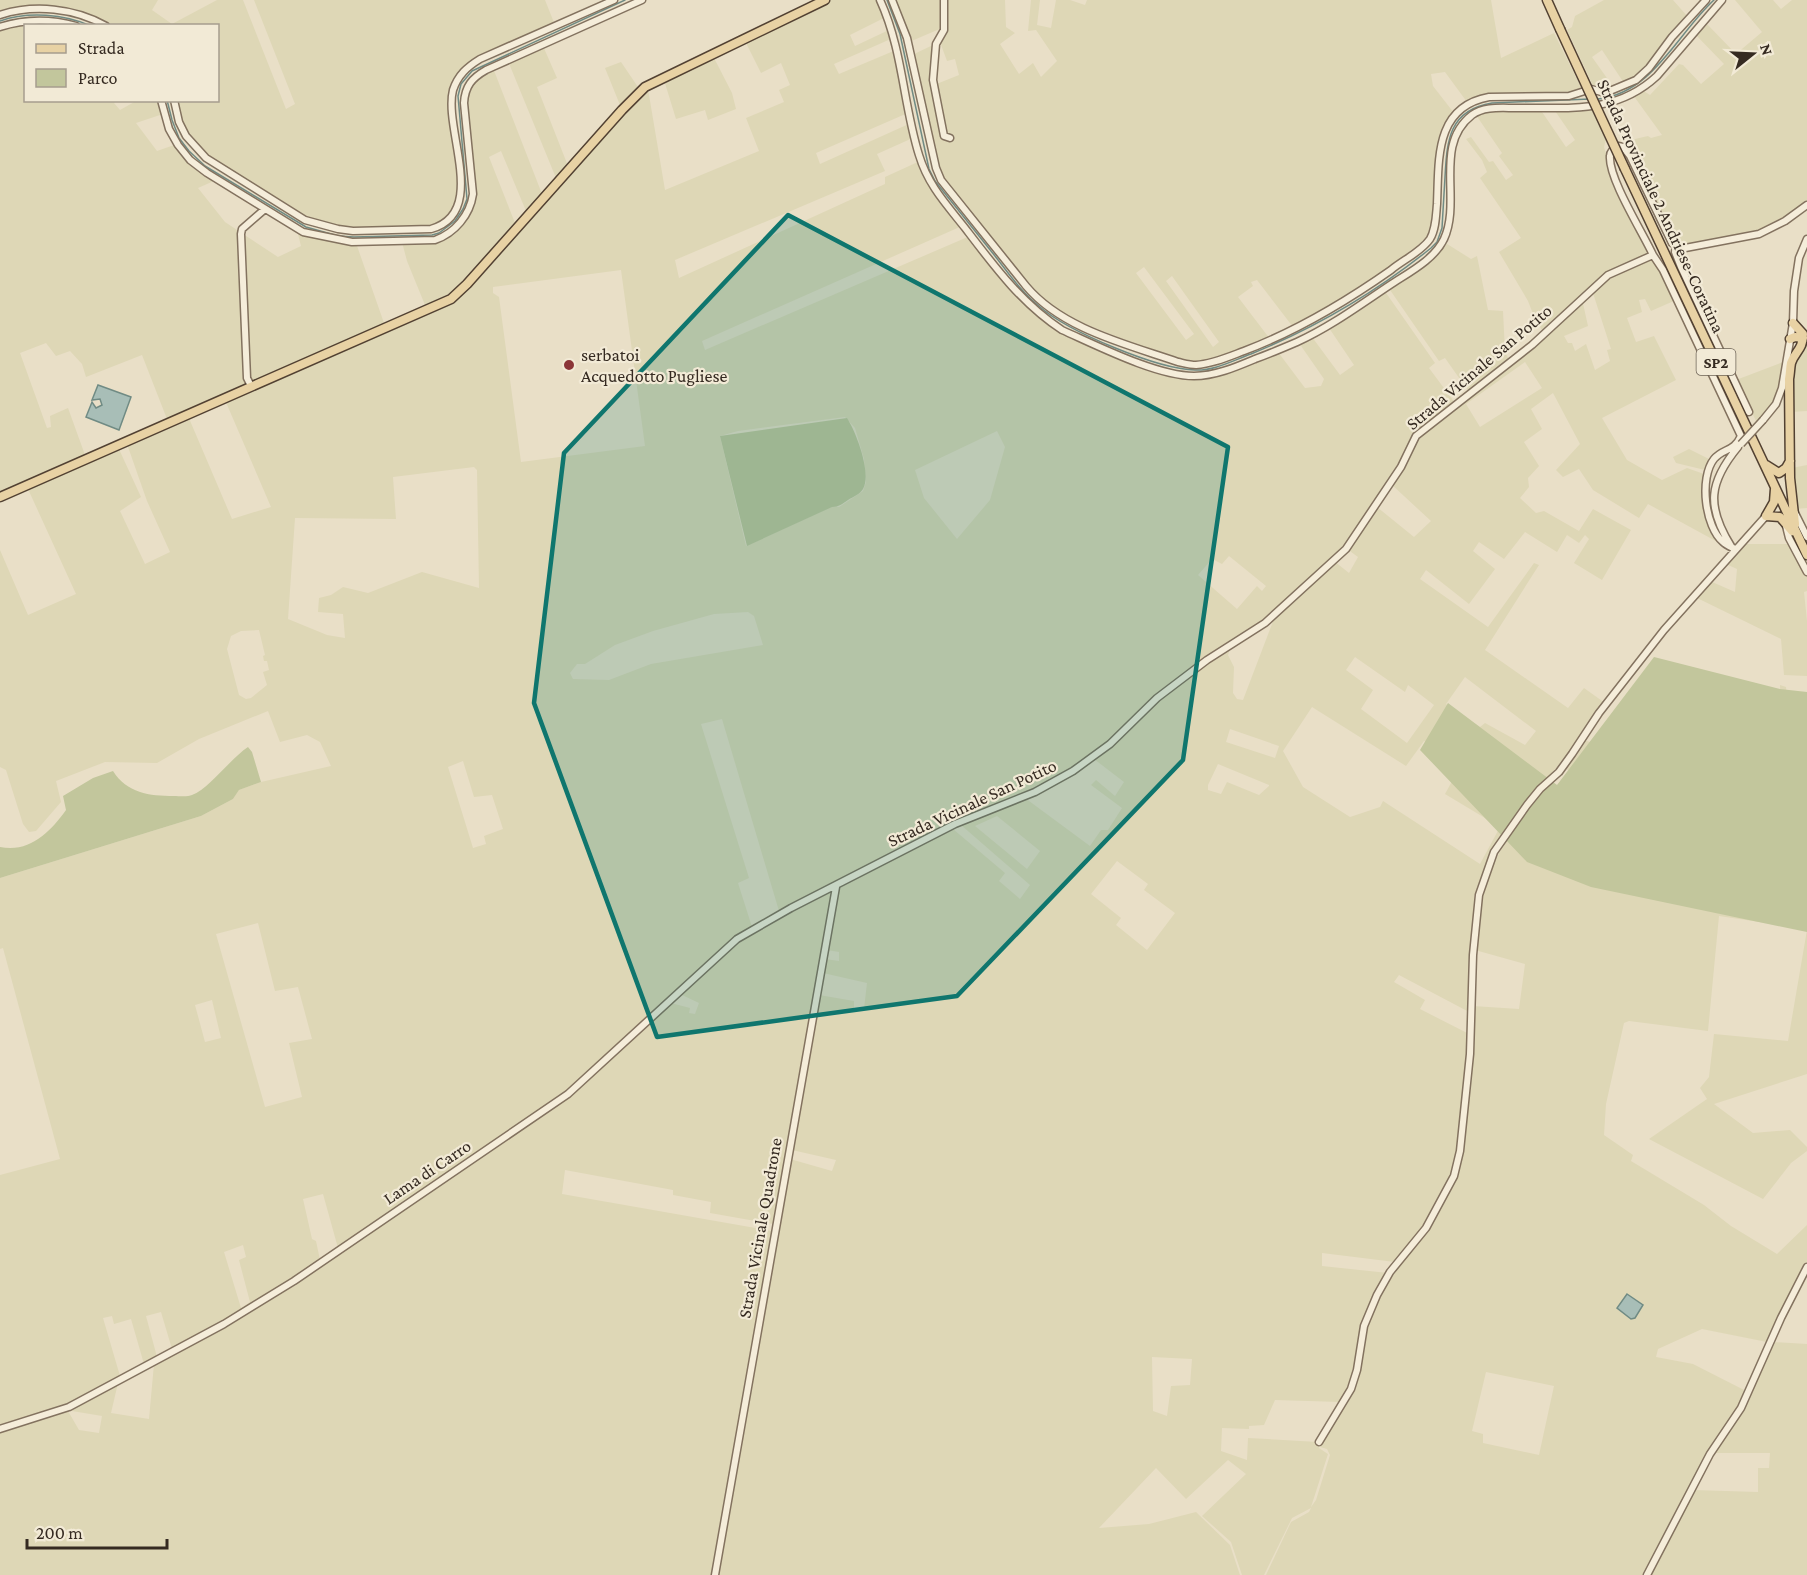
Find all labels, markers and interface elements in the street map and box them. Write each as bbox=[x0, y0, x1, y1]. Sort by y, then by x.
legend bbox=[24, 24, 219, 102]
north arrow bbox=[1723, 24, 1783, 84]
text: Strada bbox=[78, 38, 125, 58]
text: N bbox=[1757, 42, 1777, 57]
text: Parco bbox=[78, 68, 117, 88]
street label: Strada Provinciale 2 Andriese-Coratina bbox=[1593, 76, 1729, 336]
street label: Strada Vicinale San Potito bbox=[1402, 300, 1556, 434]
place label: serbatoi Acquedotto Pugliese bbox=[581, 345, 727, 386]
road number: SP2 bbox=[1696, 349, 1736, 375]
marker: serbatoi Acquedotto Pugliese bbox=[562, 358, 576, 372]
street label: Strada Vicinale San Potito bbox=[885, 755, 1060, 851]
street label: Lama di Carro bbox=[379, 1135, 475, 1209]
street label: Strada Vicinale Quadrone bbox=[734, 1136, 786, 1320]
scale bar bbox=[27, 1512, 166, 1550]
text: 200 m bbox=[36, 1523, 83, 1543]

